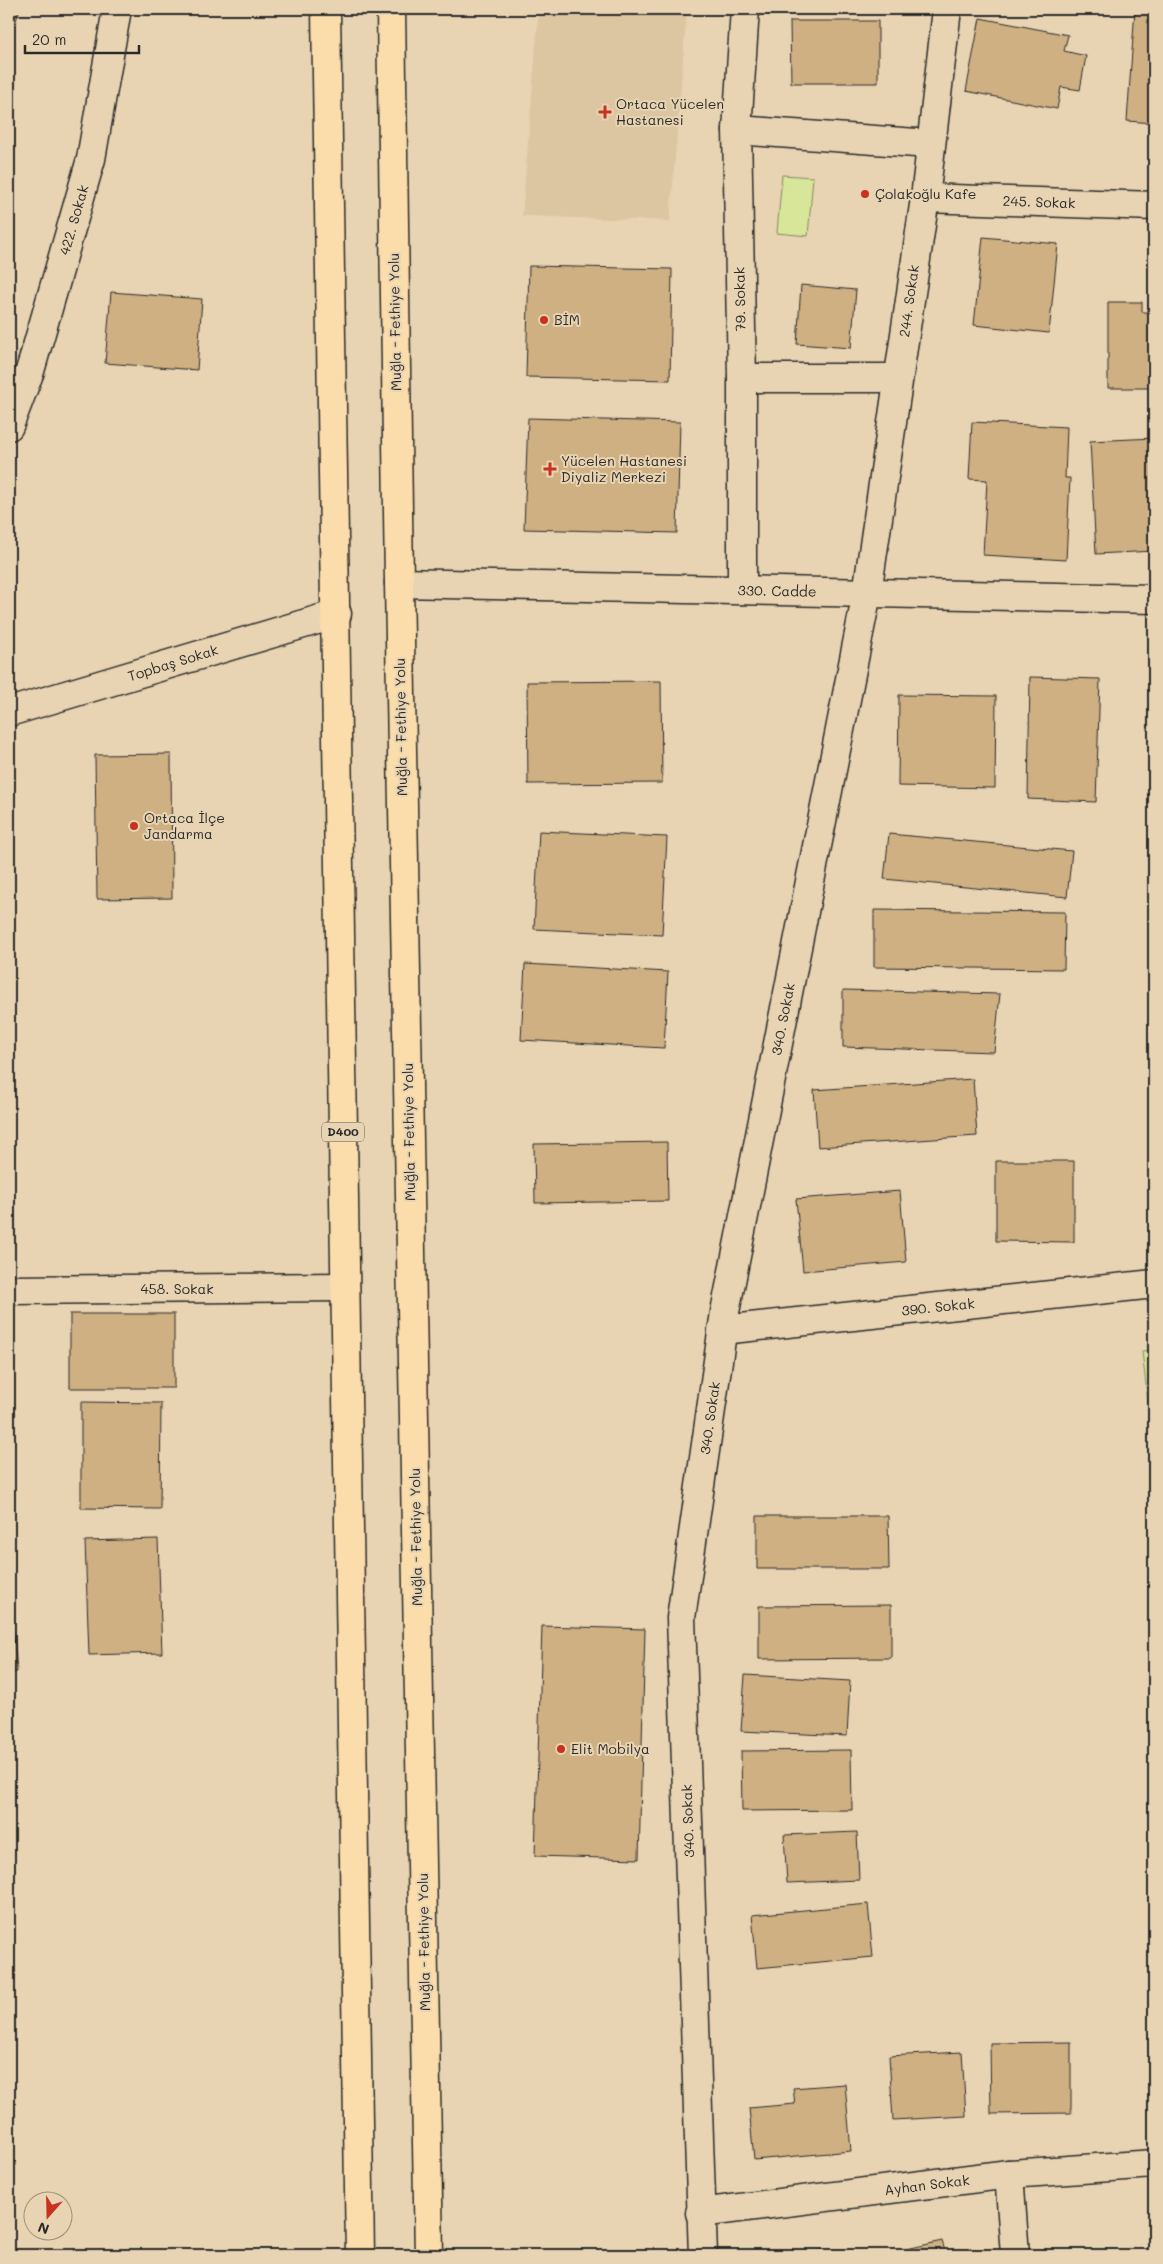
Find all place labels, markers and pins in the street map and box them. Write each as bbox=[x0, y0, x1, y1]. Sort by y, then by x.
place label: Ortaca Yücelen Hastanesi bbox=[616, 94, 724, 129]
marker: Ortaca Yücelen Hastanesi bbox=[598, 105, 612, 119]
place label: Çolakoğlu Kafe bbox=[875, 184, 976, 203]
marker: Çolakoğlu Kafe bbox=[859, 188, 871, 200]
place label: BİM bbox=[554, 310, 580, 329]
marker: BİM bbox=[538, 314, 550, 326]
place label: Yücelen Hastanesi Diyaliz Merkezi bbox=[561, 451, 687, 486]
marker: Yücelen Hastanesi Diyaliz Merkezi bbox=[543, 462, 557, 476]
place label: Ortaca İlçe Jandarma bbox=[144, 808, 225, 843]
marker: Ortaca İlçe Jandarma bbox=[128, 820, 140, 832]
place label: Elit Mobilya bbox=[571, 1739, 650, 1758]
marker: Elit Mobilya bbox=[555, 1743, 567, 1755]

